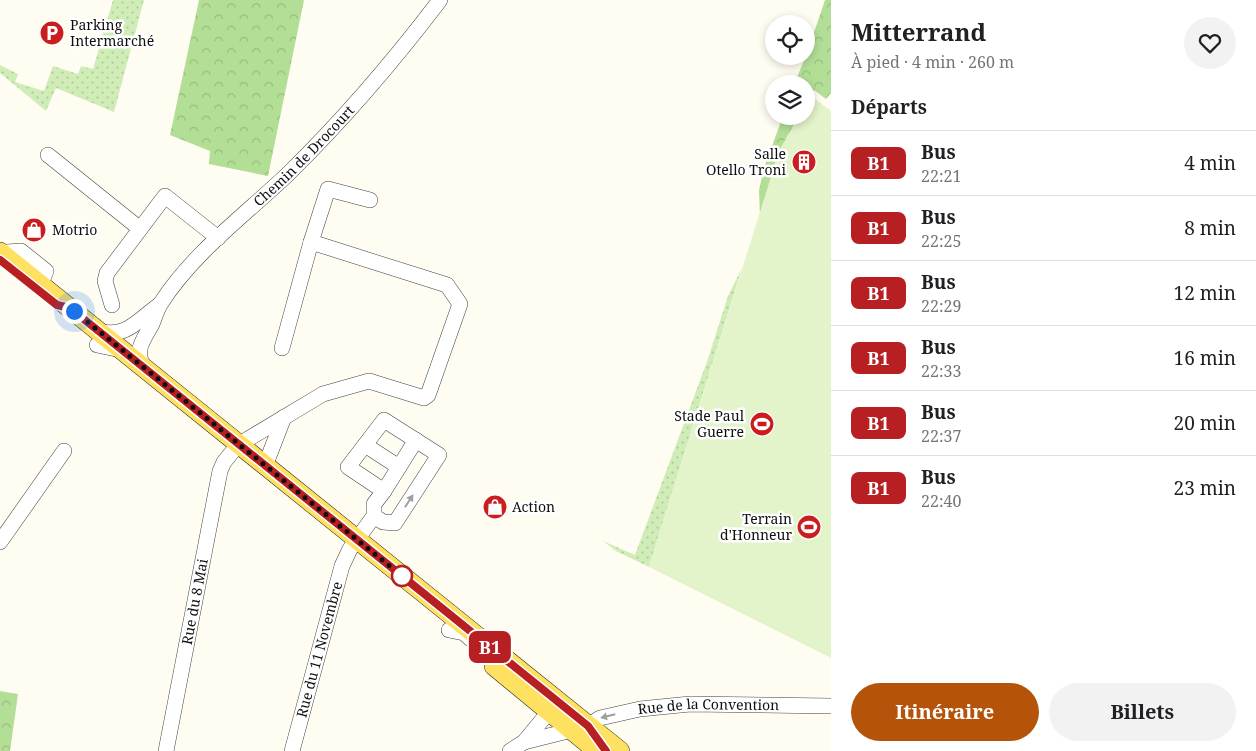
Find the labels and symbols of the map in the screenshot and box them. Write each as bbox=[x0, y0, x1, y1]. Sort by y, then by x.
place label: Parking Intermarché bbox=[70, 15, 154, 50]
parking icon: Parking Intermarché bbox=[39, 20, 65, 46]
street label: Chemin de Drocourt bbox=[249, 101, 358, 210]
place label: Salle Otello Troni bbox=[706, 144, 787, 179]
building icon: Salle Otello Troni bbox=[791, 149, 817, 175]
shop icon: Motrio bbox=[21, 217, 47, 243]
place label: Motrio bbox=[52, 220, 97, 239]
your location bbox=[62, 299, 87, 324]
place label: Stade Paul Guerre bbox=[674, 406, 745, 441]
sports icon: Stade Paul Guerre bbox=[749, 411, 775, 437]
shop icon: Action bbox=[482, 494, 508, 520]
one-way arrow bbox=[404, 495, 414, 508]
place label: Action bbox=[512, 497, 555, 516]
place label: Terrain d'Honneur bbox=[720, 509, 792, 544]
sports icon: Terrain d'Honneur bbox=[796, 514, 822, 540]
street label: Rue du 8 Mai bbox=[177, 556, 212, 646]
unlabelled marker bbox=[391, 565, 413, 587]
street label: Rue du 11 Novembre bbox=[291, 579, 346, 720]
line badge: B1 bbox=[468, 631, 512, 663]
street label: Rue de la Convention bbox=[637, 694, 779, 718]
one-way arrow bbox=[601, 712, 616, 720]

